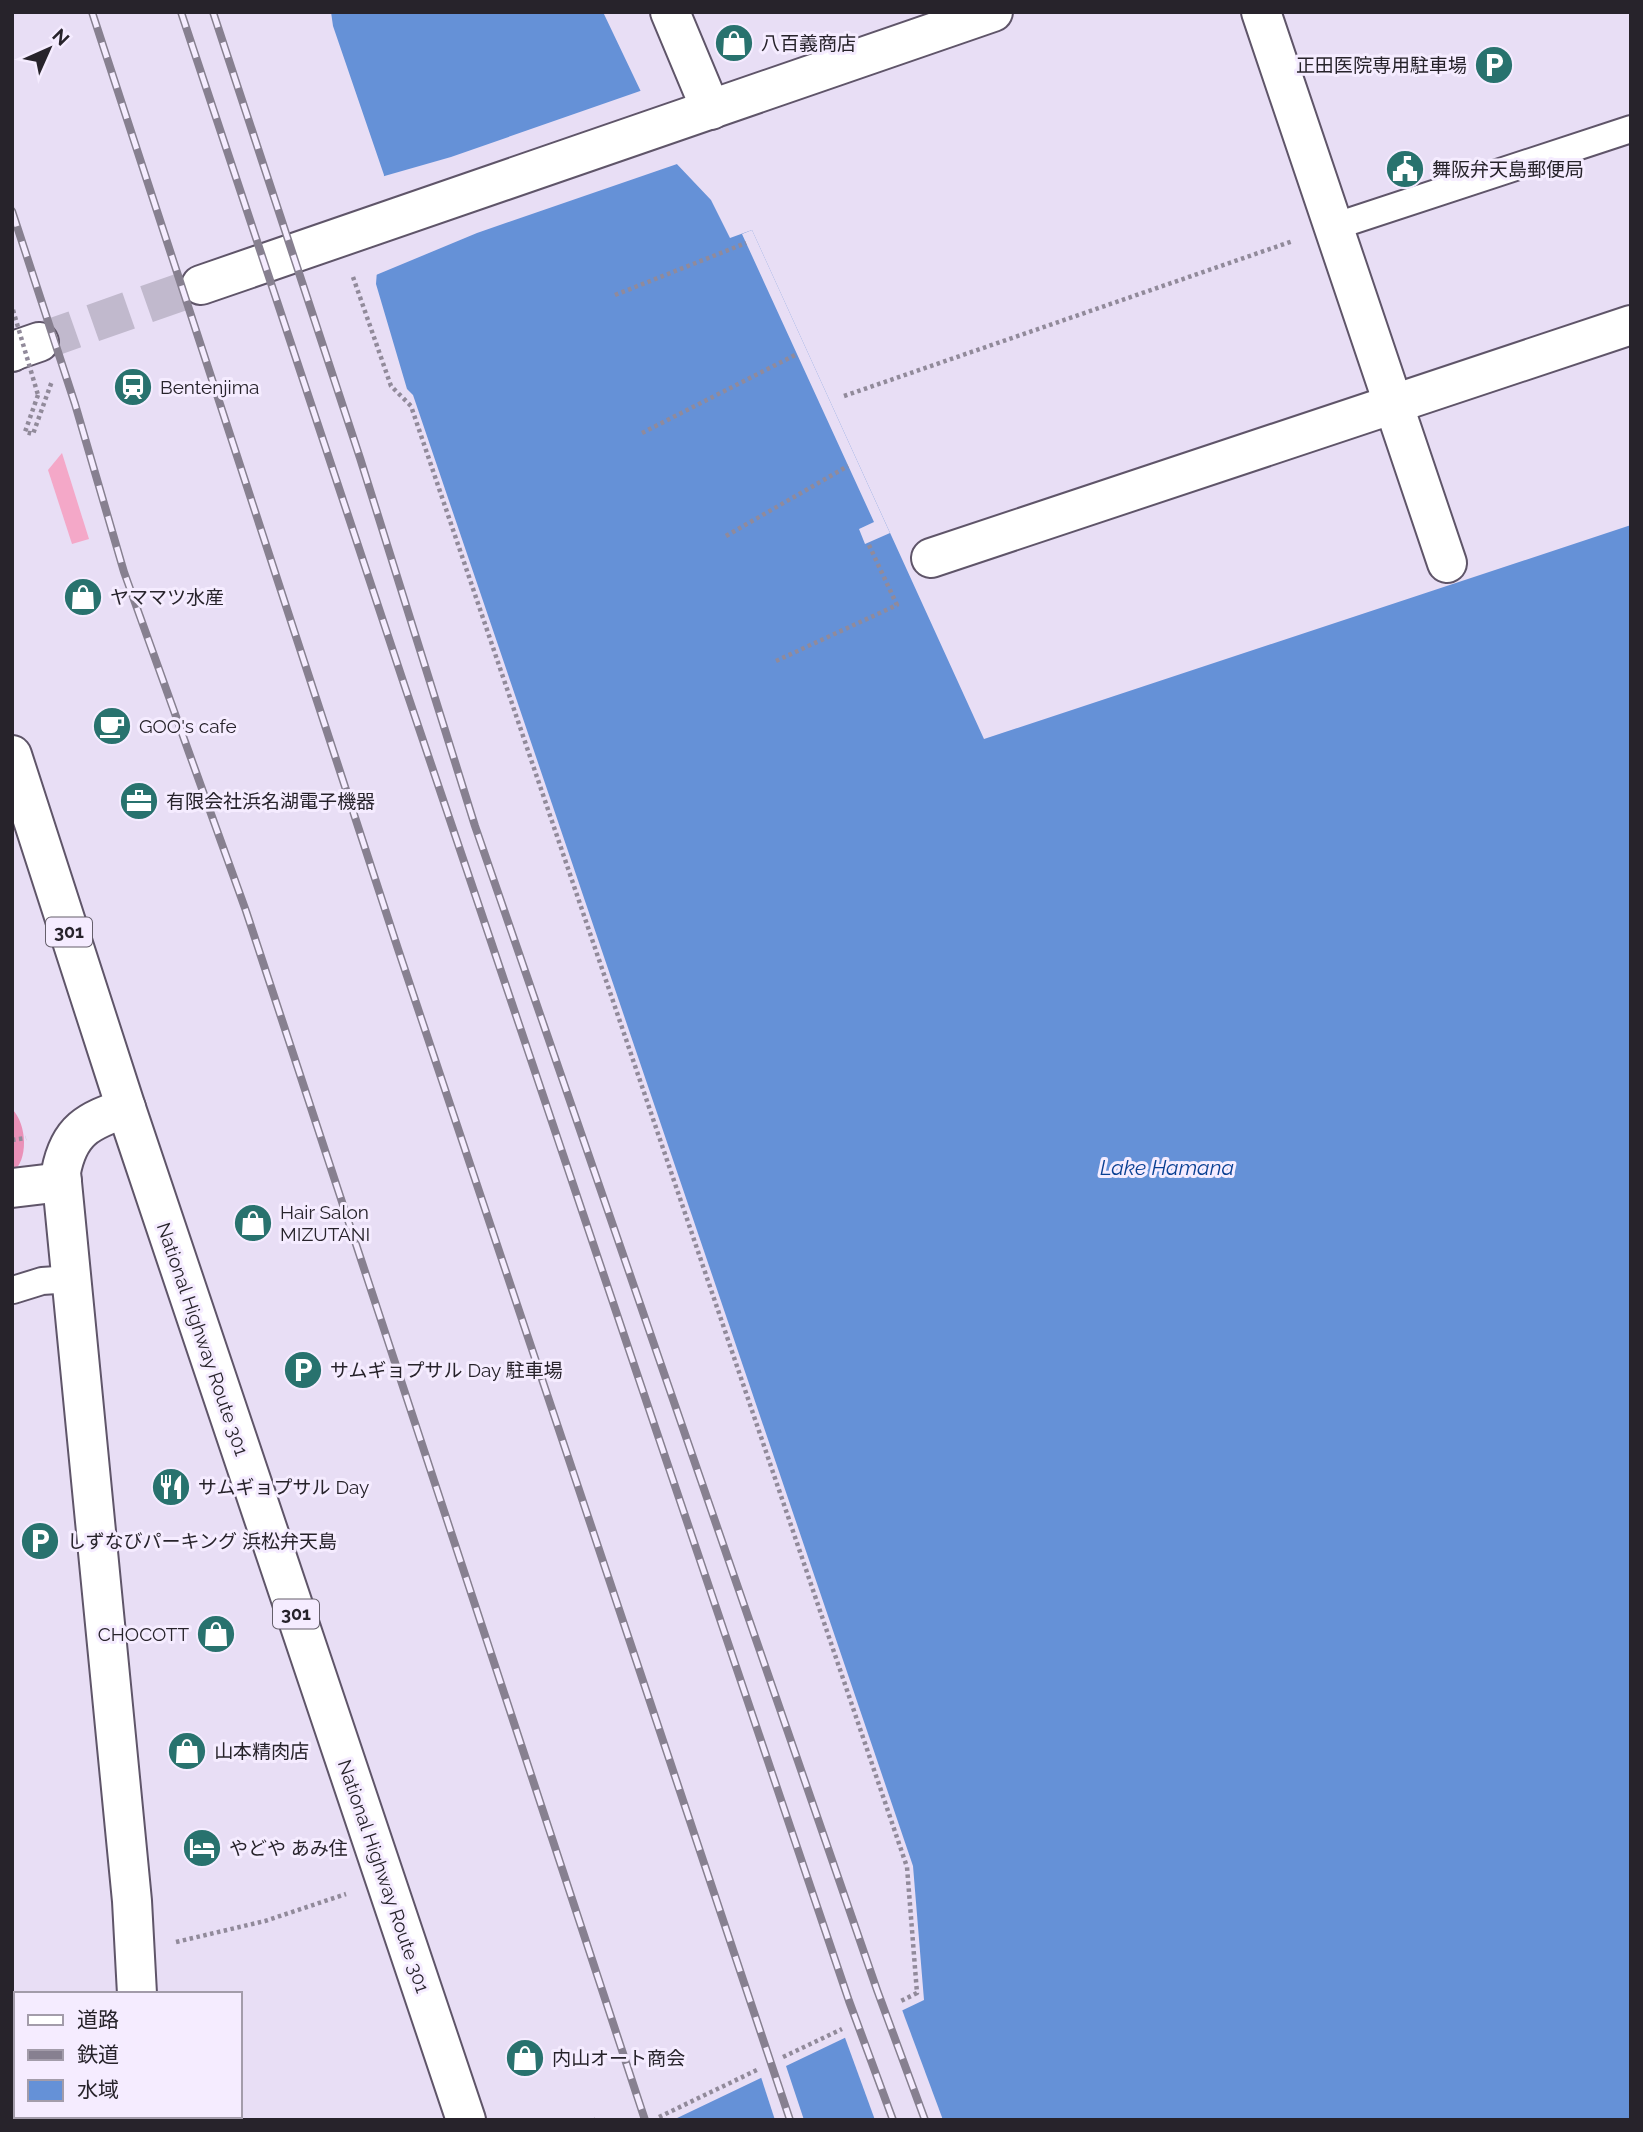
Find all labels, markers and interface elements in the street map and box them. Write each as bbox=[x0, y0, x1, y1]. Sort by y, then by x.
north arrow bbox=[14, 14, 84, 84]
shop icon: 八百義商店 bbox=[713, 22, 755, 64]
text: N bbox=[48, 24, 74, 50]
place label: 八百義商店 bbox=[761, 32, 856, 54]
parking icon: 正田医院専用駐車場 bbox=[1473, 44, 1515, 86]
place label: 正田医院専用駐車場 bbox=[1296, 54, 1467, 76]
public building icon: 舞阪弁天島郵便局 bbox=[1384, 148, 1426, 190]
place label: 舞阪弁天島郵便局 bbox=[1432, 158, 1584, 180]
station icon: Bentenjima bbox=[112, 366, 154, 408]
place label: Bentenjima bbox=[160, 376, 259, 398]
shop icon: ヤママツ水産 bbox=[62, 576, 104, 618]
place label: ヤママツ水産 bbox=[110, 586, 224, 608]
cafe icon: GOO's cafe bbox=[91, 705, 133, 747]
place label: GOO's cafe bbox=[139, 715, 237, 737]
office icon: 有限会社浜名湖電子機器 bbox=[118, 780, 160, 822]
place label: 有限会社浜名湖電子機器 bbox=[166, 790, 375, 812]
road number: 301 bbox=[46, 917, 92, 946]
water label: Lake Hamana bbox=[1100, 1155, 1234, 1180]
place label: Hair Salon MIZUTANI bbox=[280, 1201, 370, 1245]
shop icon: Hair Salon MIZUTANI bbox=[232, 1202, 274, 1244]
street label: National Highway Route 301 bbox=[153, 1220, 253, 1458]
parking icon: サムギョプサル Day 駐車場 bbox=[282, 1349, 324, 1391]
place label: サムギョプサル Day 駐車場 bbox=[330, 1359, 563, 1381]
restaurant icon: サムギョプサル Day bbox=[150, 1466, 192, 1508]
place label: サムギョプサル Day bbox=[198, 1476, 369, 1498]
parking icon: しずなびパーキング 浜松弁天島 bbox=[19, 1520, 61, 1562]
place label: しずなびパーキング 浜松弁天島 bbox=[67, 1530, 337, 1552]
road number: 301 bbox=[273, 1600, 319, 1629]
shop icon: CHOCOTT bbox=[195, 1613, 237, 1655]
place label: CHOCOTT bbox=[98, 1623, 189, 1645]
shop icon: 山本精肉店 bbox=[166, 1730, 208, 1772]
place label: 山本精肉店 bbox=[214, 1740, 309, 1762]
street label: National Highway Route 301 bbox=[334, 1757, 434, 1995]
hotel icon: やどや あみ住 bbox=[181, 1827, 223, 1869]
place label: やどや あみ住 bbox=[229, 1837, 348, 1859]
legend bbox=[14, 1992, 242, 2118]
text: 道路 bbox=[77, 2007, 119, 2032]
shop icon: 内山オート商会 bbox=[504, 2037, 546, 2079]
text: 鉄道 bbox=[77, 2042, 119, 2067]
place label: 内山オート商会 bbox=[552, 2047, 685, 2069]
text: 水域 bbox=[77, 2077, 119, 2102]

